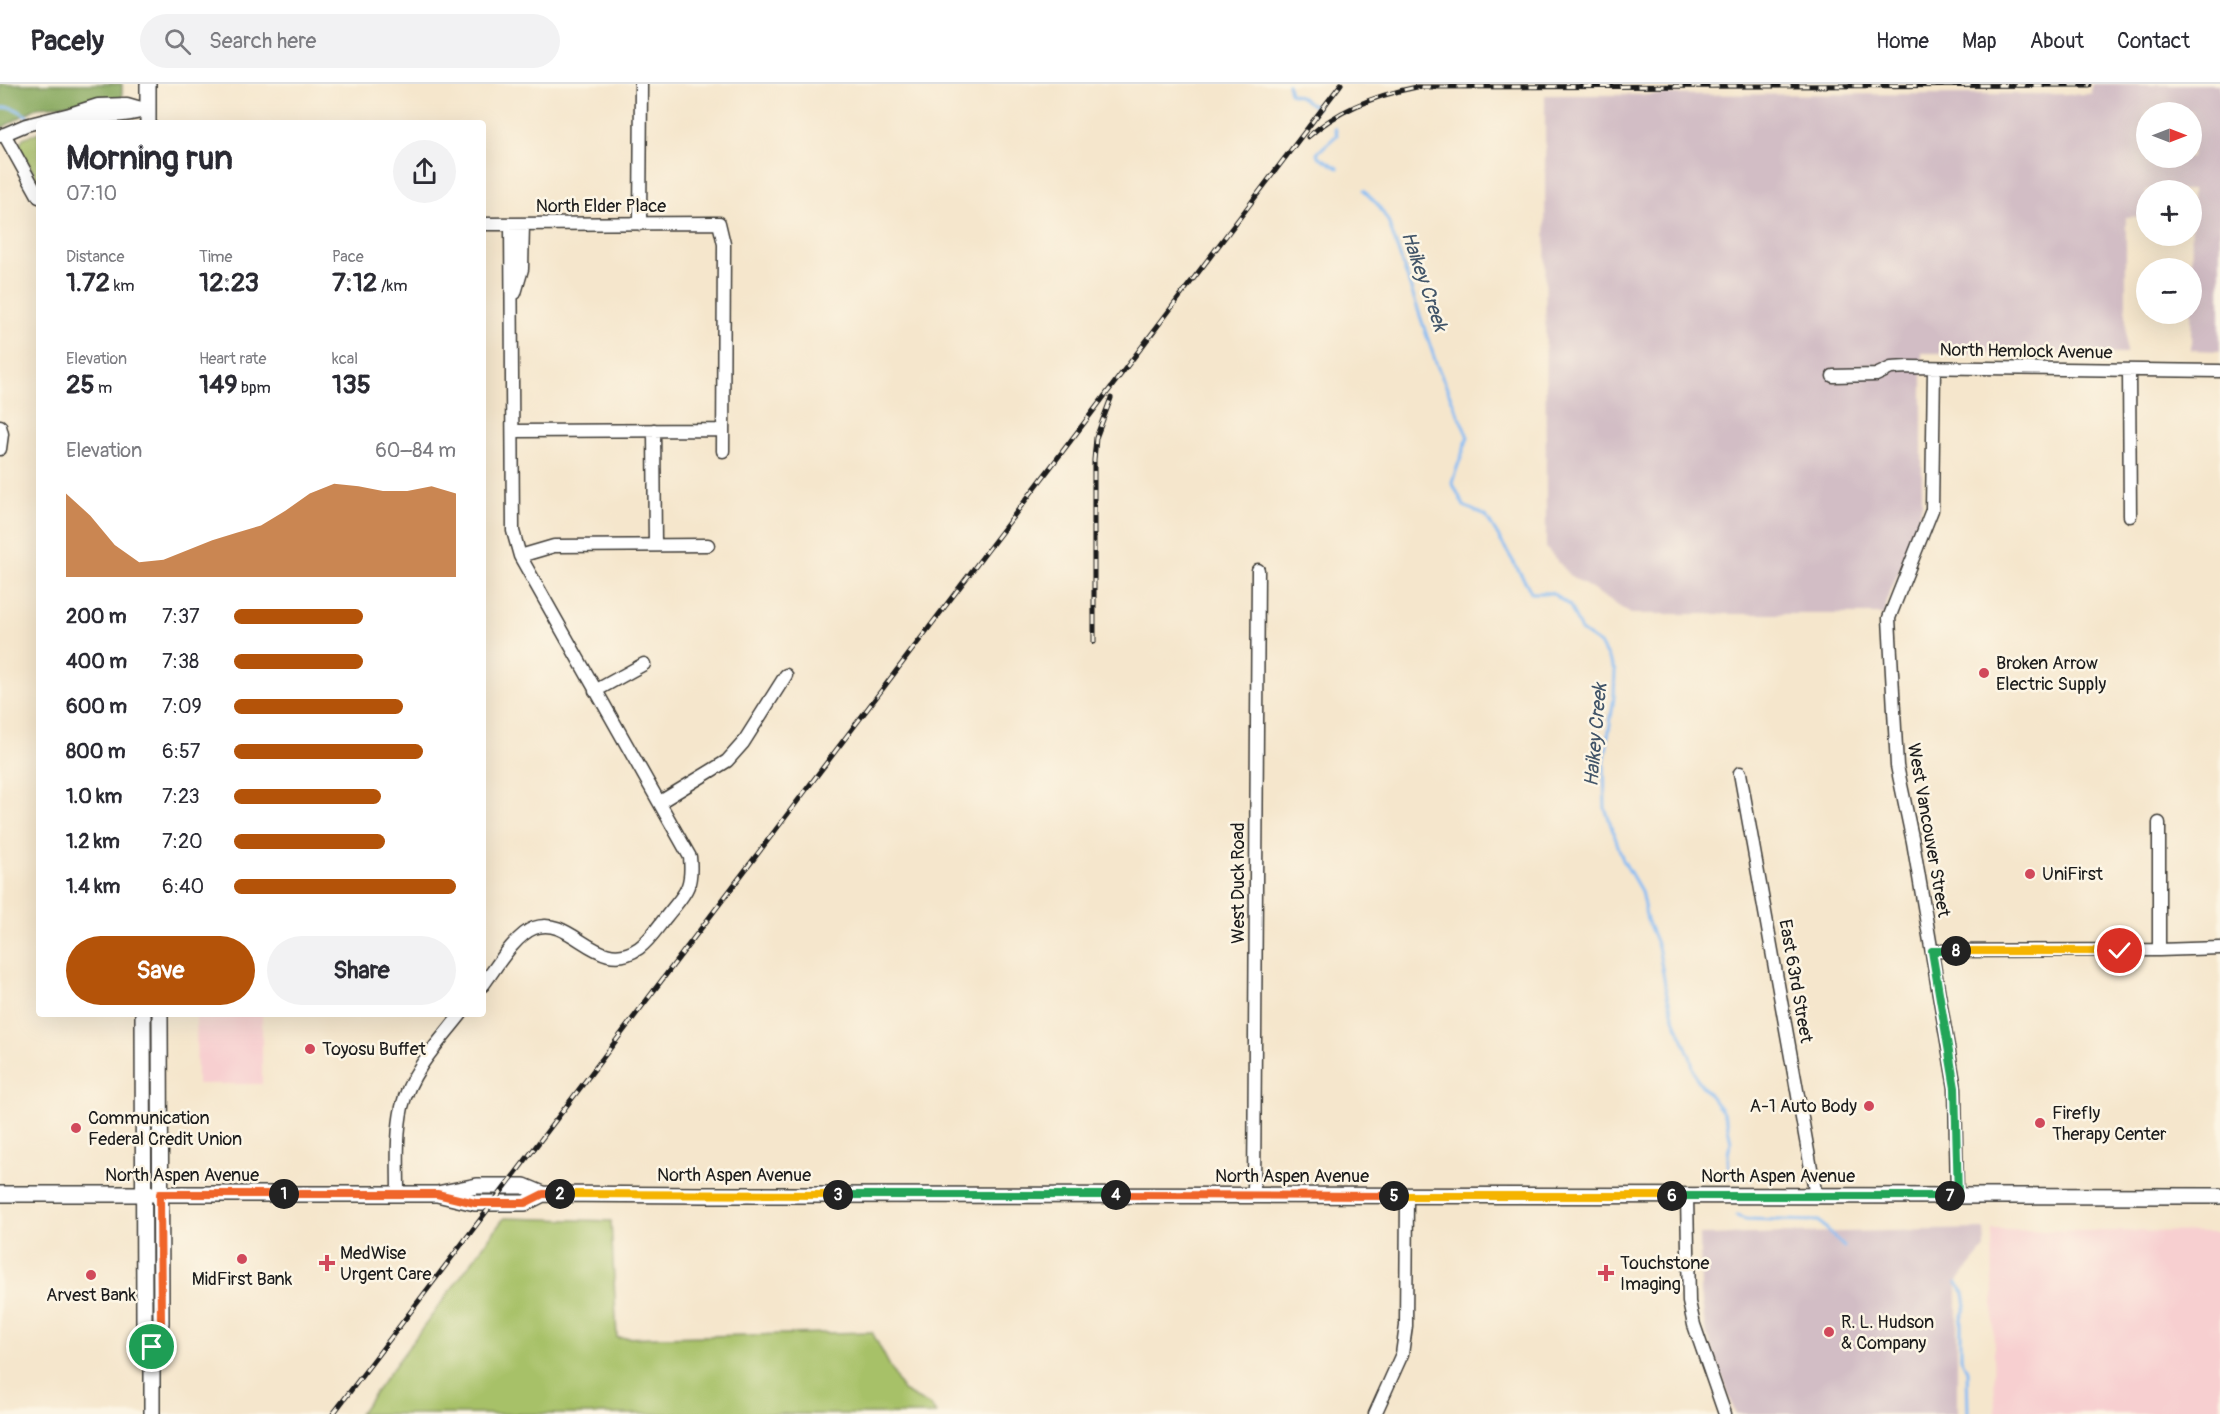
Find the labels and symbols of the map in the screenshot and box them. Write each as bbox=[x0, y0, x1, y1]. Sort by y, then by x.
north arrow bbox=[2136, 102, 2202, 168]
street label: North Elder Place bbox=[536, 195, 666, 218]
water label: Haikey Creek bbox=[1396, 228, 1454, 336]
street label: North Hemlock Avenue bbox=[1939, 338, 2113, 365]
place label: Broken Arrow Electric Supply bbox=[1996, 652, 2106, 696]
marker: Broken Arrow Electric Supply bbox=[1977, 666, 1991, 680]
water label: Haikey Creek bbox=[1579, 681, 1613, 788]
street label: West Vancouver Street bbox=[1902, 741, 1955, 920]
street label: West Duck Road bbox=[1227, 822, 1250, 944]
place label: UniFirst bbox=[2042, 863, 2104, 886]
marker: UniFirst bbox=[2023, 867, 2037, 881]
street label: East 63rd Street bbox=[1773, 918, 1818, 1045]
pin bbox=[2094, 925, 2145, 976]
pin: 8 bbox=[1941, 936, 1971, 966]
place label: Toyosu Buffet bbox=[322, 1038, 427, 1061]
marker: Toyosu Buffet bbox=[303, 1042, 317, 1056]
place label: A-1 Auto Body bbox=[1750, 1095, 1857, 1118]
marker: A-1 Auto Body bbox=[1862, 1099, 1876, 1113]
place label: Firefly Therapy Center bbox=[2052, 1102, 2167, 1146]
place label: Communication Federal Credit Union bbox=[88, 1107, 242, 1151]
marker: Firefly Therapy Center bbox=[2033, 1116, 2047, 1130]
marker: Communication Federal Credit Union bbox=[69, 1121, 83, 1135]
street label: North Aspen Avenue bbox=[105, 1164, 259, 1187]
street label: North Aspen Avenue bbox=[657, 1164, 811, 1187]
street label: North Aspen Avenue bbox=[1215, 1165, 1369, 1188]
street label: North Aspen Avenue bbox=[1701, 1165, 1855, 1188]
pin: 1 bbox=[269, 1179, 299, 1209]
pin: 2 bbox=[545, 1179, 575, 1209]
pin: 3 bbox=[823, 1180, 853, 1210]
pin: 4 bbox=[1101, 1180, 1131, 1210]
pin: 5 bbox=[1379, 1181, 1409, 1211]
pin: 6 bbox=[1657, 1181, 1687, 1211]
pin: 7 bbox=[1935, 1181, 1965, 1211]
place label: MedWise Urgent Care bbox=[340, 1242, 432, 1286]
marker: MidFirst Bank bbox=[235, 1252, 249, 1266]
place label: Touchstone Imaging bbox=[1620, 1252, 1709, 1296]
marker: MedWise Urgent Care bbox=[318, 1254, 336, 1272]
marker: Touchstone Imaging bbox=[1597, 1264, 1615, 1282]
marker: Arvest Bank bbox=[84, 1268, 98, 1282]
place label: MidFirst Bank bbox=[192, 1268, 293, 1291]
place label: Arvest Bank bbox=[46, 1284, 136, 1307]
place label: R. L. Hudson & Company bbox=[1841, 1311, 1934, 1355]
pin bbox=[126, 1321, 177, 1372]
marker: R. L. Hudson & Company bbox=[1822, 1325, 1836, 1339]

